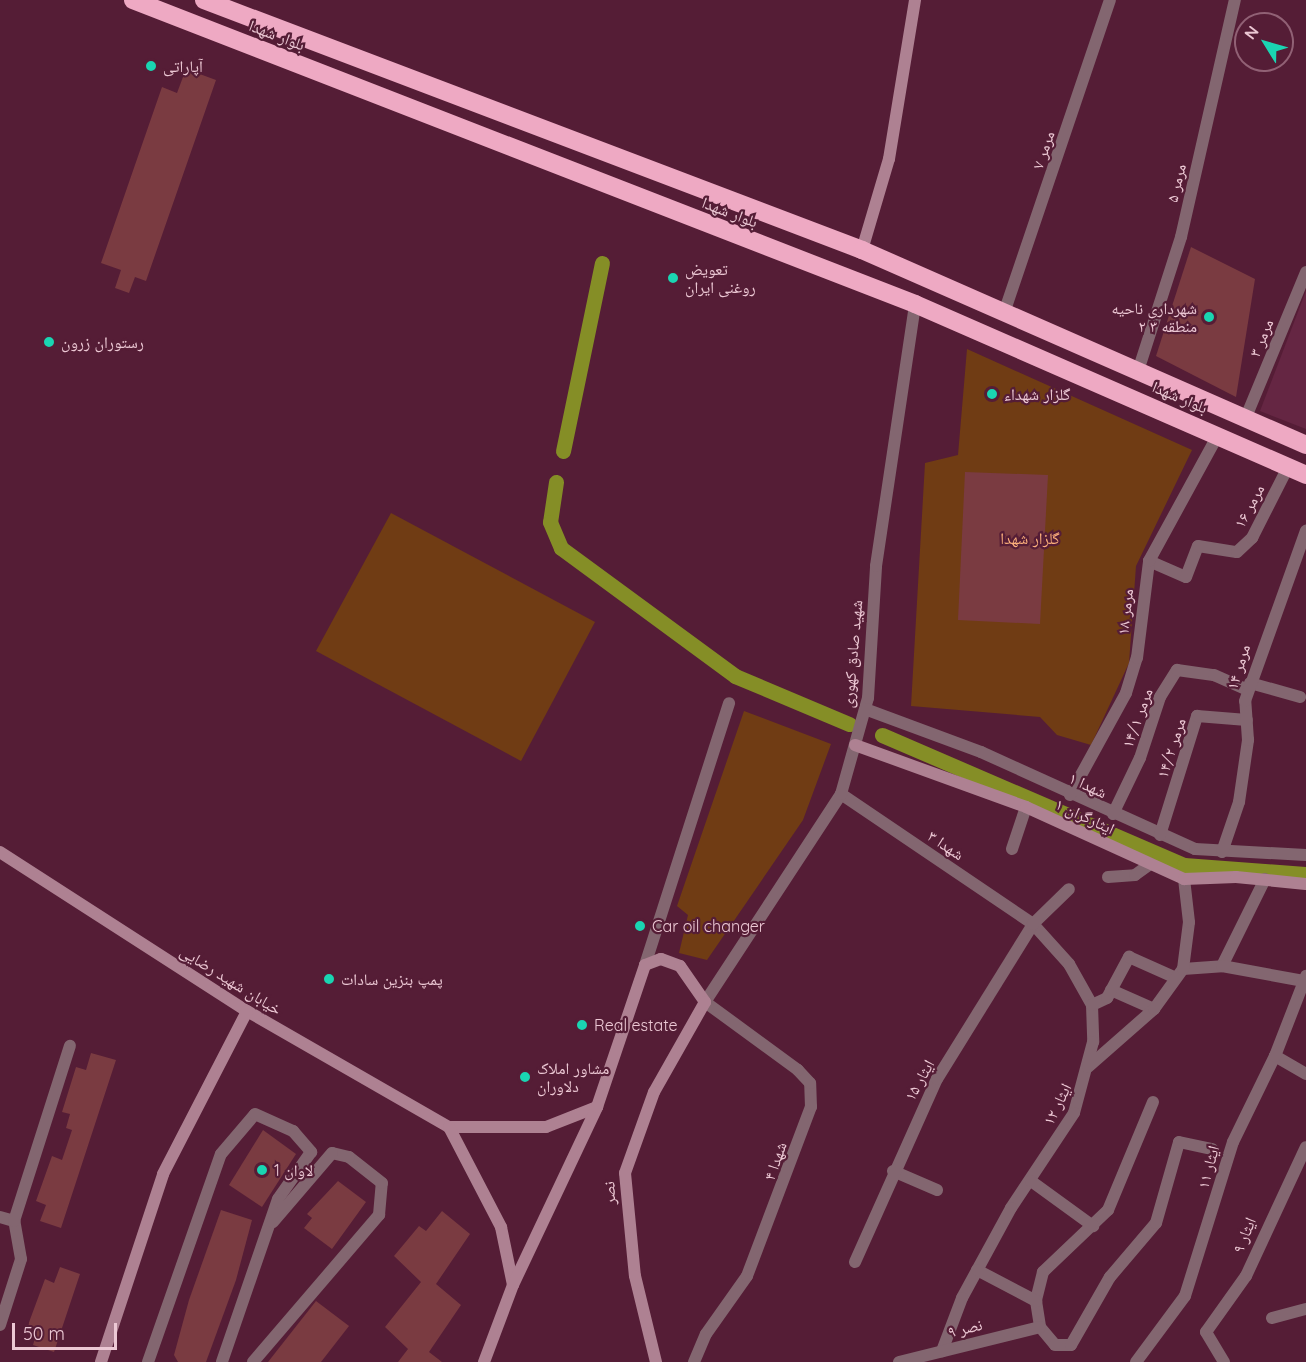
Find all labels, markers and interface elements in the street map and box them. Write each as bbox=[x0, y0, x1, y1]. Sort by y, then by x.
north arrow bbox=[1234, 12, 1294, 72]
street label: بلوار شهدا bbox=[246, 16, 308, 54]
text: N bbox=[1240, 22, 1263, 43]
place label: آپاراتی bbox=[163, 56, 203, 76]
marker: آپاراتی bbox=[144, 59, 158, 73]
street label: مرمر ۷ bbox=[1028, 128, 1058, 172]
street label: مرمر ۵ bbox=[1162, 162, 1190, 204]
street label: بلوار شهدا bbox=[699, 193, 761, 231]
place label: تعویض روغنی ایران bbox=[685, 259, 756, 297]
marker: تعویض روغنی ایران bbox=[666, 271, 680, 285]
place label: شهرداری ناحیه ۲ منطقه ۳ bbox=[1111, 298, 1197, 336]
marker: شهرداری ناحیه ۲ منطقه ۳ bbox=[1202, 310, 1216, 324]
street label: مرمر ۳ bbox=[1245, 316, 1277, 360]
place label: رستوران زرون bbox=[61, 332, 144, 352]
marker: رستوران زرون bbox=[42, 335, 56, 349]
street label: بلوار شهدا bbox=[1149, 377, 1211, 417]
place label: گلزار شهداء bbox=[1004, 384, 1070, 404]
marker: گلزار شهداء bbox=[985, 387, 999, 401]
street label: مرمر ۱۶ bbox=[1230, 481, 1268, 531]
park label: گلزار شهدا bbox=[1000, 528, 1060, 548]
street label: مرمر ۱۸ bbox=[1113, 588, 1137, 636]
street label: شهید صادق کهوری bbox=[838, 599, 866, 709]
street label: مرمر ۱۴ bbox=[1222, 642, 1254, 692]
street label: مرمر ۱۴/۱ bbox=[1117, 686, 1157, 750]
street label: مرمر ۱۴/۲ bbox=[1152, 716, 1190, 780]
street label: شهدا ۱ bbox=[1066, 768, 1110, 802]
street label: ایثارگران ۱ bbox=[1052, 794, 1118, 838]
street label: شهدا ۳ bbox=[924, 826, 968, 864]
place label: Car oil changer bbox=[652, 916, 765, 936]
marker: Car oil changer bbox=[633, 919, 647, 933]
street label: خیابان شهید رضایی bbox=[177, 941, 285, 1019]
place label: پمپ بنزین سادات bbox=[341, 969, 443, 989]
marker: پمپ بنزین سادات bbox=[322, 972, 336, 986]
place label: Real estate bbox=[594, 1015, 678, 1035]
marker: Real estate bbox=[575, 1018, 589, 1032]
street label: ایثار ۱۵ bbox=[900, 1056, 938, 1104]
place label: مشاور املاک دلاوران bbox=[537, 1058, 609, 1096]
marker: مشاور املاک دلاوران bbox=[518, 1070, 532, 1084]
street label: ایثار ۱۲ bbox=[1039, 1080, 1075, 1128]
street label: شهدا ۴ bbox=[759, 1139, 791, 1183]
street label: ایثار ۱۱ bbox=[1193, 1143, 1223, 1191]
place label: لاوان 1 bbox=[274, 1160, 313, 1180]
marker: لاوان 1 bbox=[255, 1163, 269, 1177]
street label: نصر bbox=[599, 1181, 619, 1205]
street label: ایثار ۹ bbox=[1228, 1214, 1260, 1256]
scale bar bbox=[15, 1311, 120, 1349]
street label: نصر ۹ bbox=[946, 1314, 984, 1342]
text: 50 m bbox=[23, 1322, 65, 1345]

